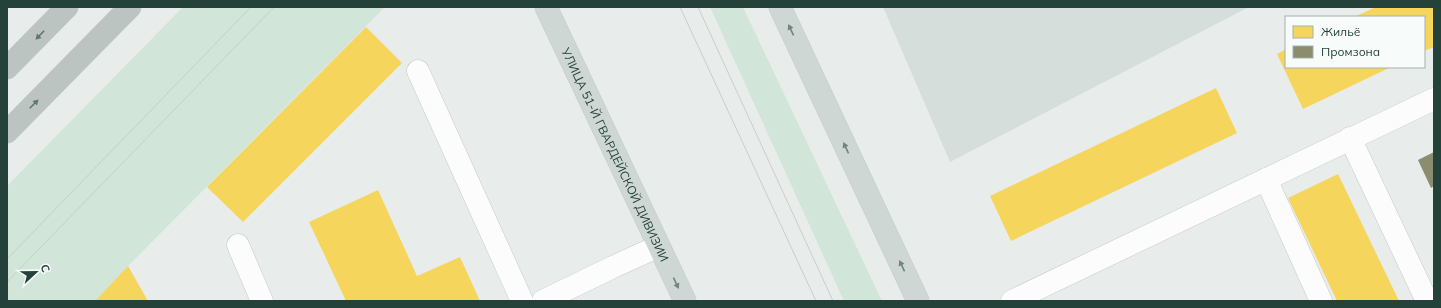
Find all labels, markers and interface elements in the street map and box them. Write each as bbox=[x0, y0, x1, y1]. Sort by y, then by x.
legend bbox=[1285, 16, 1425, 68]
text: Жильё bbox=[1321, 24, 1361, 39]
one-way arrow bbox=[788, 25, 794, 36]
one-way arrow bbox=[35, 30, 45, 40]
street label: УЛИЦА 51-Й ГВАРДЕЙСКОЙ ДИВИЗИИ bbox=[558, 44, 673, 264]
text: Промзона bbox=[1321, 44, 1380, 59]
one-way arrow bbox=[29, 99, 39, 109]
one-way arrow bbox=[843, 142, 849, 154]
north arrow bbox=[16, 252, 56, 292]
one-way arrow bbox=[899, 260, 905, 271]
text: С bbox=[37, 262, 53, 275]
one-way arrow bbox=[673, 277, 679, 289]

